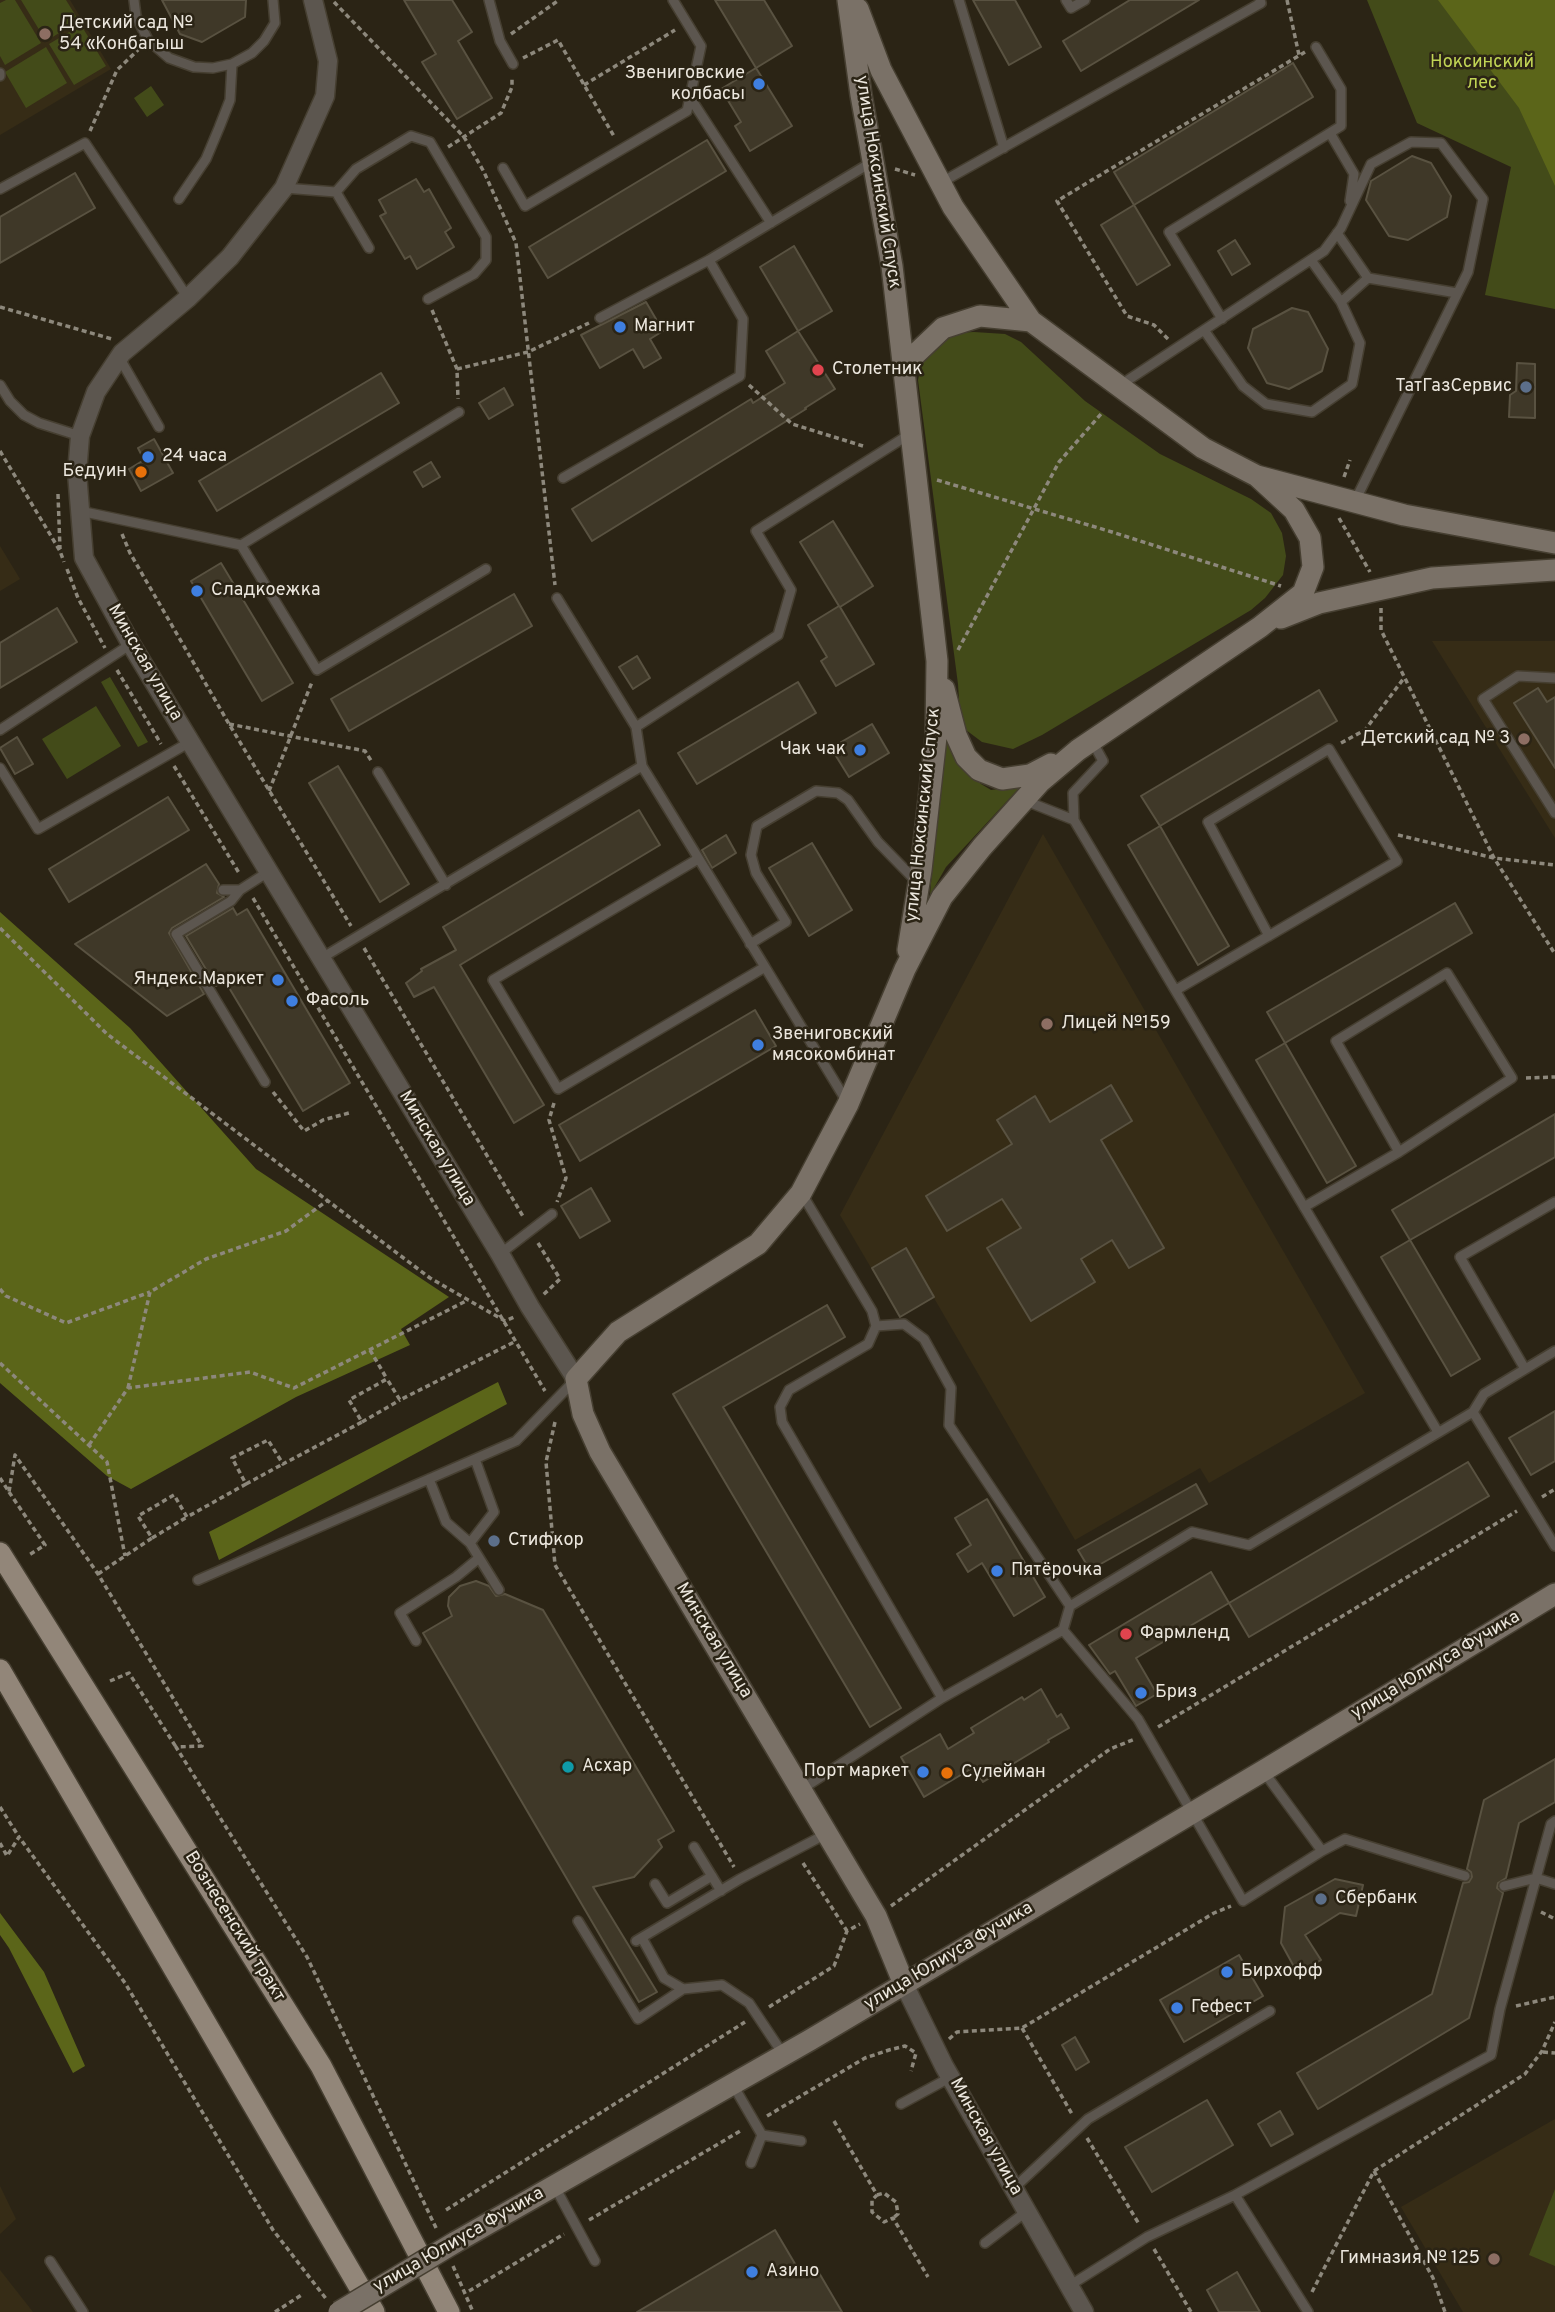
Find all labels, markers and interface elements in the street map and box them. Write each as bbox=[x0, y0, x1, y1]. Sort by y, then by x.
place label: Детский сад № 54 «Конбагыш bbox=[59, 13, 193, 56]
marker: Детский сад № 54 «Конбагыш bbox=[37, 26, 53, 42]
park label: Ноксинский лес bbox=[1430, 52, 1534, 94]
place label: Звениговские колбасы bbox=[625, 63, 745, 106]
street label: улица Ноксинский Спуск bbox=[849, 74, 905, 290]
marker: Звениговские колбасы bbox=[751, 76, 767, 92]
place label: Магнит bbox=[634, 316, 695, 338]
marker: Магнит bbox=[612, 319, 628, 335]
place label: Столетник bbox=[832, 359, 923, 381]
marker: Столетник bbox=[810, 362, 826, 378]
place label: ТатГазСервис bbox=[1395, 376, 1512, 398]
marker: ТатГазСервис bbox=[1518, 379, 1534, 395]
place label: 24 часа bbox=[162, 446, 227, 468]
marker: 24 часа bbox=[140, 449, 156, 465]
place label: Бедуин bbox=[63, 461, 127, 483]
marker: Бедуин bbox=[133, 464, 149, 480]
place label: Сладкоежка bbox=[211, 580, 320, 602]
marker: Сладкоежка bbox=[189, 583, 205, 599]
street label: Минская улица bbox=[102, 601, 186, 725]
street label: улица Ноксинский Спуск bbox=[902, 707, 946, 923]
place label: Детский сад № 3 bbox=[1361, 728, 1510, 750]
marker: Детский сад № 3 bbox=[1516, 731, 1532, 747]
place label: Чак чак bbox=[780, 739, 846, 761]
marker: Чак чак bbox=[852, 742, 868, 758]
place label: Яндекс.Маркет bbox=[133, 969, 264, 991]
marker: Яндекс.Маркет bbox=[270, 972, 286, 988]
place label: Фасоль bbox=[306, 990, 369, 1012]
marker: Фасоль bbox=[284, 993, 300, 1009]
place label: Лицей №159 bbox=[1061, 1013, 1171, 1035]
marker: Лицей №159 bbox=[1039, 1016, 1055, 1032]
place label: Звениговский мясокомбинат bbox=[772, 1024, 895, 1066]
marker: Звениговский мясокомбинат bbox=[750, 1037, 766, 1053]
street label: Минская улица bbox=[393, 1087, 479, 1211]
place label: Стифкор bbox=[508, 1530, 584, 1552]
marker: Стифкор bbox=[486, 1533, 502, 1549]
place label: Пятёрочка bbox=[1011, 1560, 1102, 1582]
marker: Пятёрочка bbox=[989, 1563, 1005, 1579]
street label: Минская улица bbox=[670, 1579, 756, 1703]
street label: улица Юлиуса Фучика bbox=[1348, 1607, 1524, 1725]
place label: Фармленд bbox=[1140, 1623, 1230, 1645]
marker: Фармленд bbox=[1118, 1626, 1134, 1642]
place label: Бриз bbox=[1155, 1682, 1197, 1704]
marker: Бриз bbox=[1133, 1685, 1149, 1701]
place label: Асхар bbox=[582, 1756, 632, 1778]
marker: Асхар bbox=[560, 1759, 576, 1775]
place label: Порт маркет bbox=[804, 1761, 909, 1783]
place label: Сулейман bbox=[961, 1762, 1046, 1784]
marker: Порт маркет bbox=[915, 1764, 931, 1780]
marker: Сулейман bbox=[939, 1765, 955, 1781]
street label: Вознесенский тракт bbox=[179, 1848, 289, 2006]
place label: Сбербанк bbox=[1335, 1888, 1418, 1910]
marker: Сбербанк bbox=[1313, 1891, 1329, 1907]
street label: улица Юлиуса Фучика bbox=[861, 1898, 1037, 2016]
place label: Бирхофф bbox=[1241, 1961, 1323, 1983]
marker: Бирхофф bbox=[1219, 1964, 1235, 1980]
place label: Гефест bbox=[1191, 1997, 1252, 2019]
marker: Гефест bbox=[1169, 2000, 1185, 2016]
street label: Минская улица bbox=[944, 2075, 1026, 2199]
street label: улица Юлиуса Фучика bbox=[370, 2183, 548, 2299]
place label: Гимназия № 125 bbox=[1340, 2248, 1480, 2270]
marker: Гимназия № 125 bbox=[1486, 2251, 1502, 2267]
place label: Азино bbox=[766, 2261, 819, 2283]
marker: Азино bbox=[744, 2264, 760, 2280]

